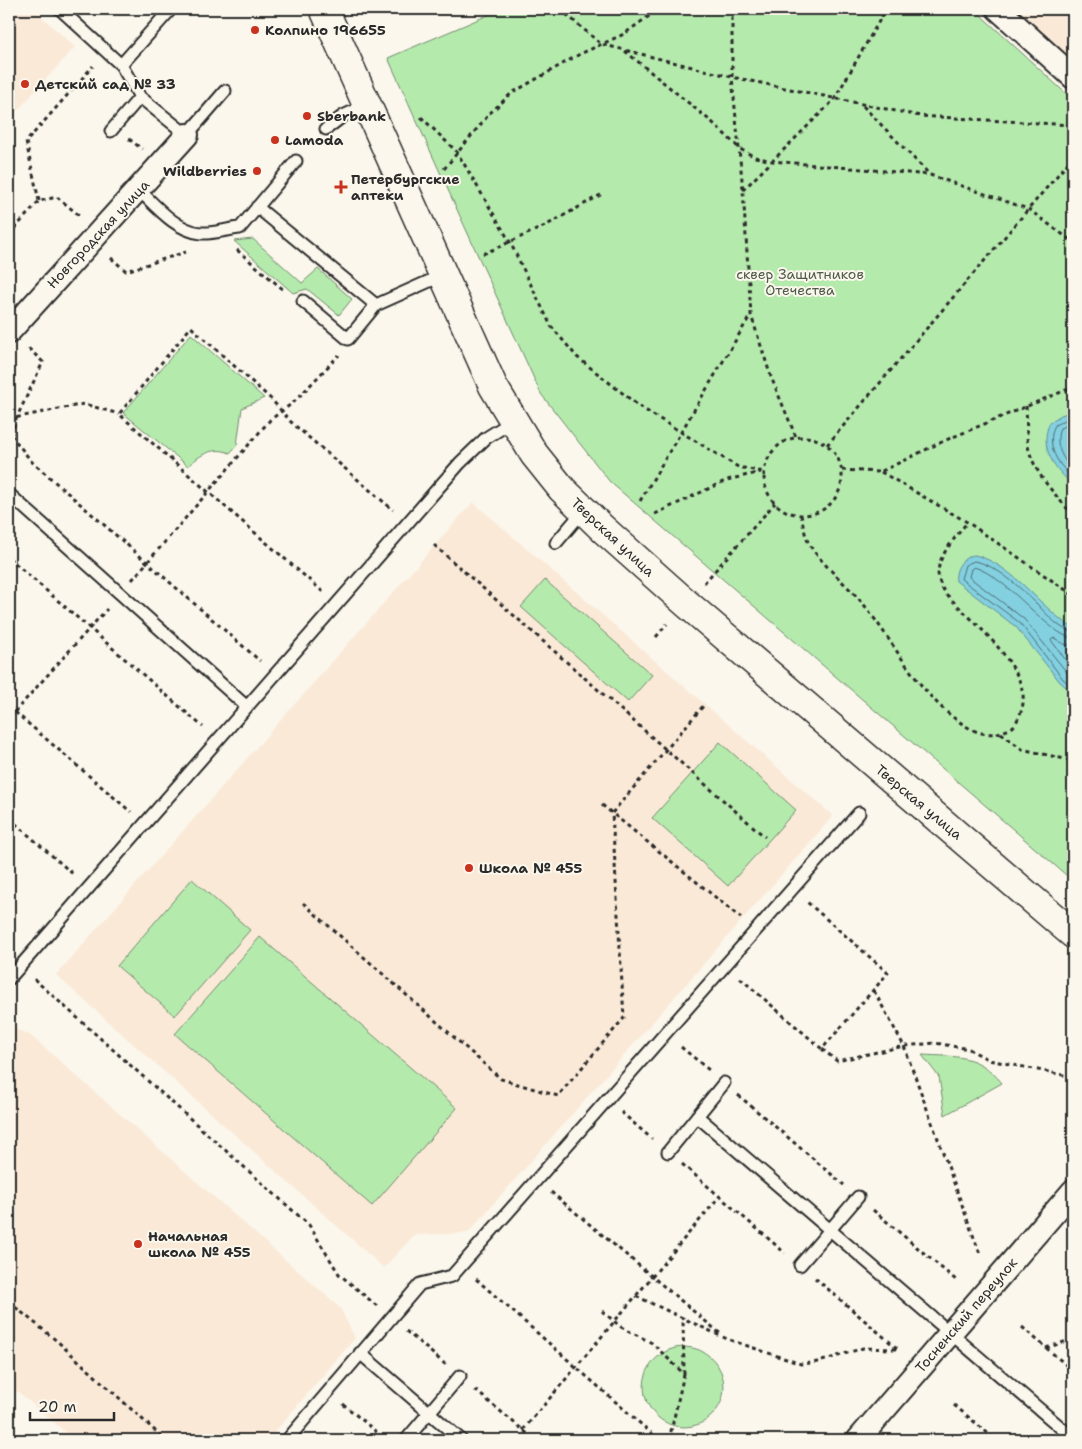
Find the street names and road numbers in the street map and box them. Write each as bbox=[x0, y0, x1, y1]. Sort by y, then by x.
street label: Новгородская улица bbox=[43, 176, 153, 292]
street label: Тверская улица bbox=[567, 494, 659, 581]
street label: Тверская улица bbox=[872, 760, 966, 844]
street label: Тосненский переулок bbox=[911, 1253, 1021, 1376]

